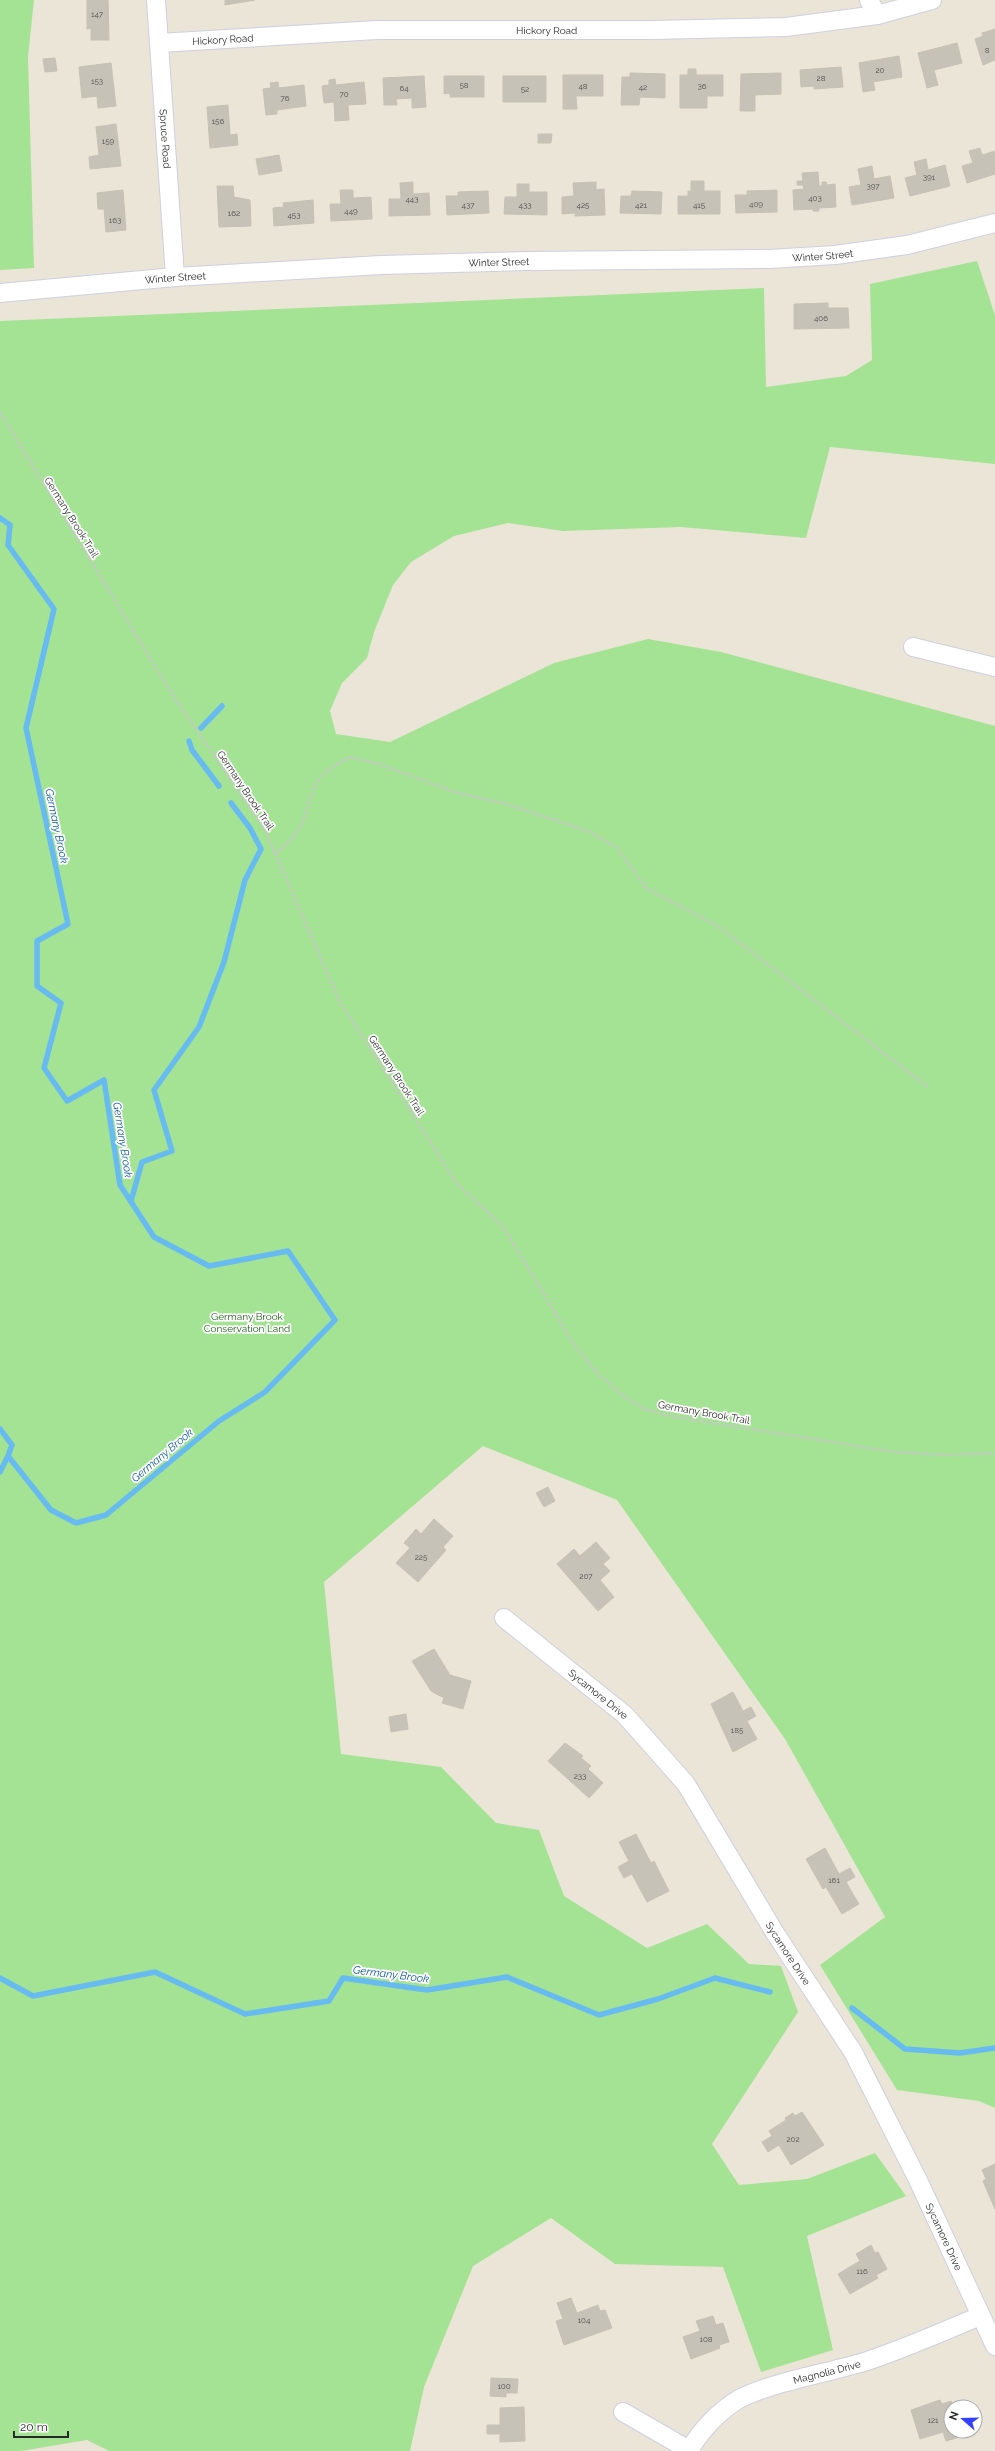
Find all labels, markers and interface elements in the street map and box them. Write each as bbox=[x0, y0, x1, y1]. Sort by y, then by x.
house number: 147 bbox=[91, 9, 104, 19]
street label: Hickory Road bbox=[516, 25, 577, 36]
street label: Hickory Road bbox=[192, 32, 254, 47]
house number: 8 bbox=[985, 45, 990, 55]
house number: 20 bbox=[875, 65, 885, 75]
house number: 28 bbox=[817, 73, 826, 83]
house number: 153 bbox=[91, 76, 103, 86]
house number: 58 bbox=[459, 80, 469, 90]
house number: 48 bbox=[578, 81, 588, 91]
house number: 36 bbox=[697, 81, 707, 91]
house number: 42 bbox=[639, 82, 647, 92]
house number: 64 bbox=[399, 83, 409, 93]
house number: 52 bbox=[521, 84, 529, 94]
house number: 70 bbox=[339, 89, 349, 99]
house number: 76 bbox=[280, 93, 290, 103]
street label: Spruce Road bbox=[157, 109, 173, 169]
house number: 156 bbox=[212, 116, 224, 126]
house number: 159 bbox=[102, 136, 115, 146]
house number: 391 bbox=[923, 172, 936, 182]
house number: 397 bbox=[866, 181, 880, 191]
house number: 403 bbox=[808, 193, 822, 203]
house number: 443 bbox=[405, 194, 419, 204]
house number: 409 bbox=[749, 199, 763, 209]
house number: 437 bbox=[462, 200, 475, 210]
house number: 433 bbox=[519, 200, 531, 210]
house number: 425 bbox=[577, 200, 590, 210]
house number: 421 bbox=[635, 200, 648, 210]
house number: 415 bbox=[693, 200, 706, 210]
house number: 449 bbox=[344, 206, 358, 216]
house number: 162 bbox=[228, 208, 240, 218]
house number: 453 bbox=[288, 210, 301, 220]
house number: 163 bbox=[109, 215, 121, 225]
street label: Winter Street bbox=[792, 247, 855, 264]
street label: Winter Street bbox=[468, 256, 530, 269]
street label: Winter Street bbox=[144, 270, 207, 286]
house number: 406 bbox=[814, 313, 828, 323]
street label: Germany Brook Trail bbox=[42, 475, 101, 560]
street label: Germany Brook Trail bbox=[215, 749, 276, 832]
water label: Germany Brook bbox=[42, 787, 71, 865]
street label: Germany Brook Trail bbox=[367, 1033, 427, 1118]
water label: Germany Brook bbox=[110, 1101, 135, 1179]
park label: Germany Brook Conservation Land bbox=[204, 1311, 290, 1334]
street label: Germany Brook Trail bbox=[657, 1399, 751, 1426]
water label: Germany Brook bbox=[129, 1426, 196, 1485]
house number: 225 bbox=[415, 1552, 428, 1562]
house number: 207 bbox=[579, 1571, 593, 1581]
street label: Sycamore Drive bbox=[566, 1667, 630, 1721]
house number: 185 bbox=[731, 1725, 744, 1735]
house number: 233 bbox=[574, 1771, 586, 1781]
house number: 161 bbox=[828, 1875, 840, 1885]
street label: Sycamore Drive bbox=[764, 1920, 813, 1987]
water label: Germany Brook bbox=[352, 1963, 430, 1986]
house number: 202 bbox=[786, 2134, 800, 2144]
street label: Sycamore Drive bbox=[923, 2201, 964, 2272]
house number: 116 bbox=[856, 2266, 868, 2276]
house number: 104 bbox=[578, 2315, 591, 2325]
house number: 108 bbox=[699, 2334, 713, 2344]
street label: Magnolia Drive bbox=[792, 2358, 862, 2386]
house number: 100 bbox=[497, 2381, 511, 2391]
north arrow bbox=[943, 2399, 983, 2439]
text: N bbox=[947, 2410, 962, 2422]
scale bar bbox=[14, 2413, 68, 2439]
house number: 121 bbox=[927, 2415, 939, 2425]
text: 20 m bbox=[20, 2420, 48, 2434]

